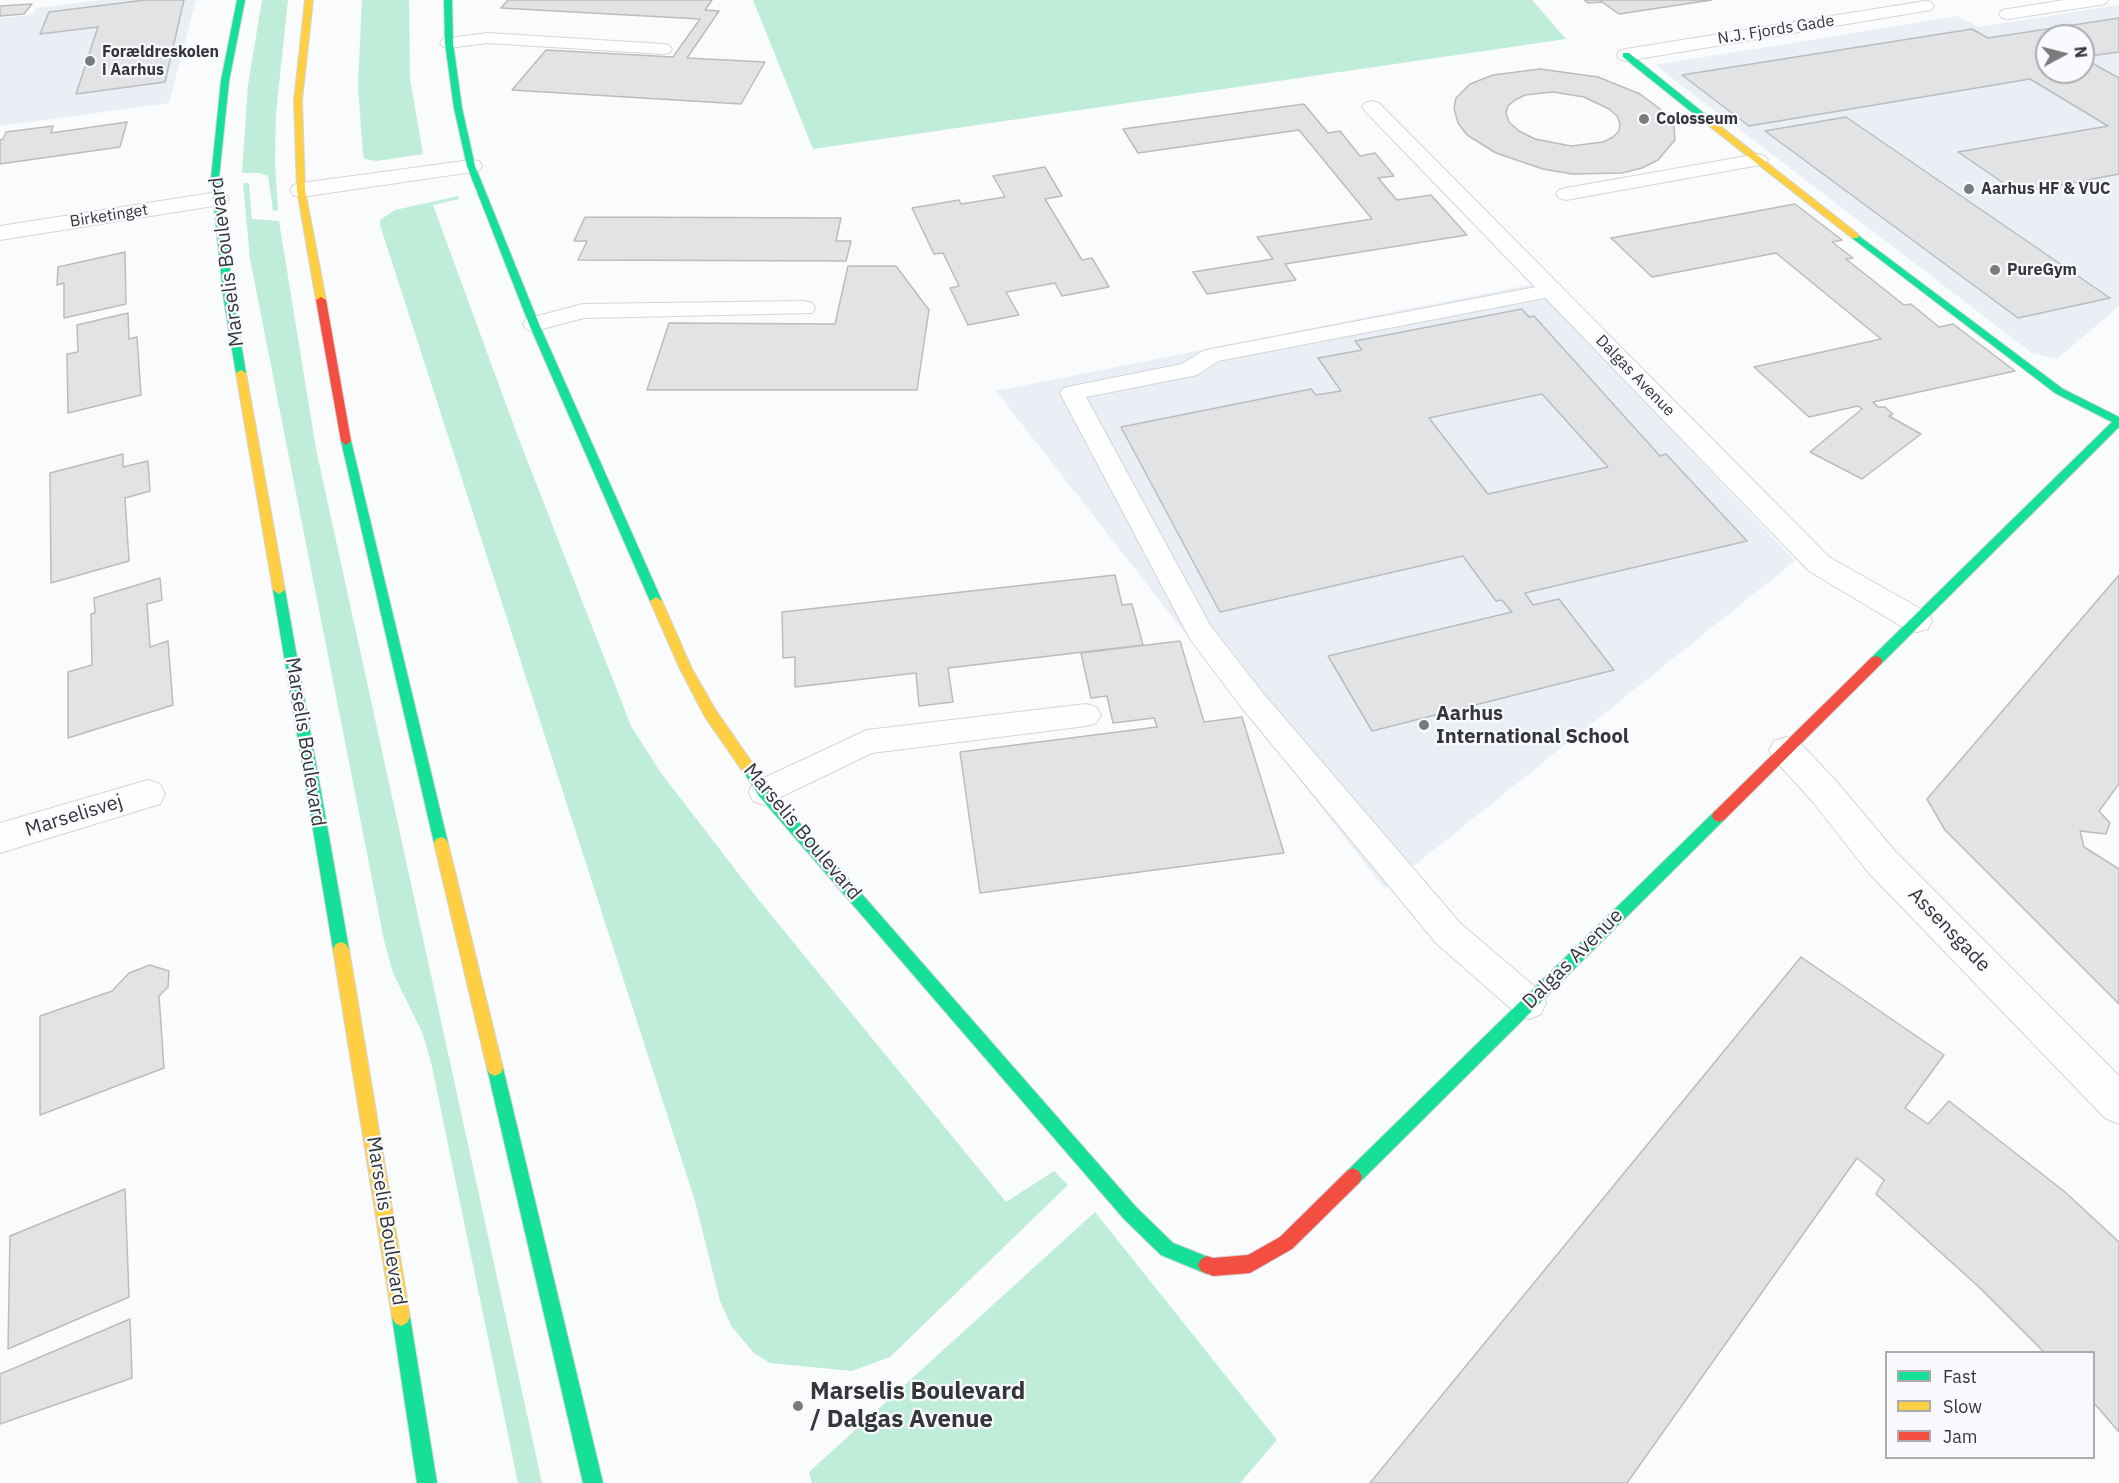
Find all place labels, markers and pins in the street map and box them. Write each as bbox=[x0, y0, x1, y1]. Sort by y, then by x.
place label: Forældreskolen i Aarhus bbox=[102, 42, 219, 80]
marker: Forældreskolen i Aarhus bbox=[83, 54, 97, 68]
place label: Colosseum bbox=[1656, 109, 1738, 129]
marker: Colosseum bbox=[1637, 112, 1651, 126]
place label: Aarhus HF & VUC bbox=[1981, 179, 2110, 199]
marker: Aarhus HF & VUC bbox=[1962, 182, 1976, 196]
place label: PureGym bbox=[2007, 260, 2077, 280]
marker: PureGym bbox=[1988, 263, 2002, 277]
place label: Aarhus International School bbox=[1436, 702, 1629, 749]
marker: Aarhus International School bbox=[1417, 718, 1431, 732]
place label: Marselis Boulevard / Dalgas Avenue bbox=[810, 1378, 1025, 1434]
marker: Marselis Boulevard / Dalgas Avenue bbox=[791, 1399, 805, 1413]

